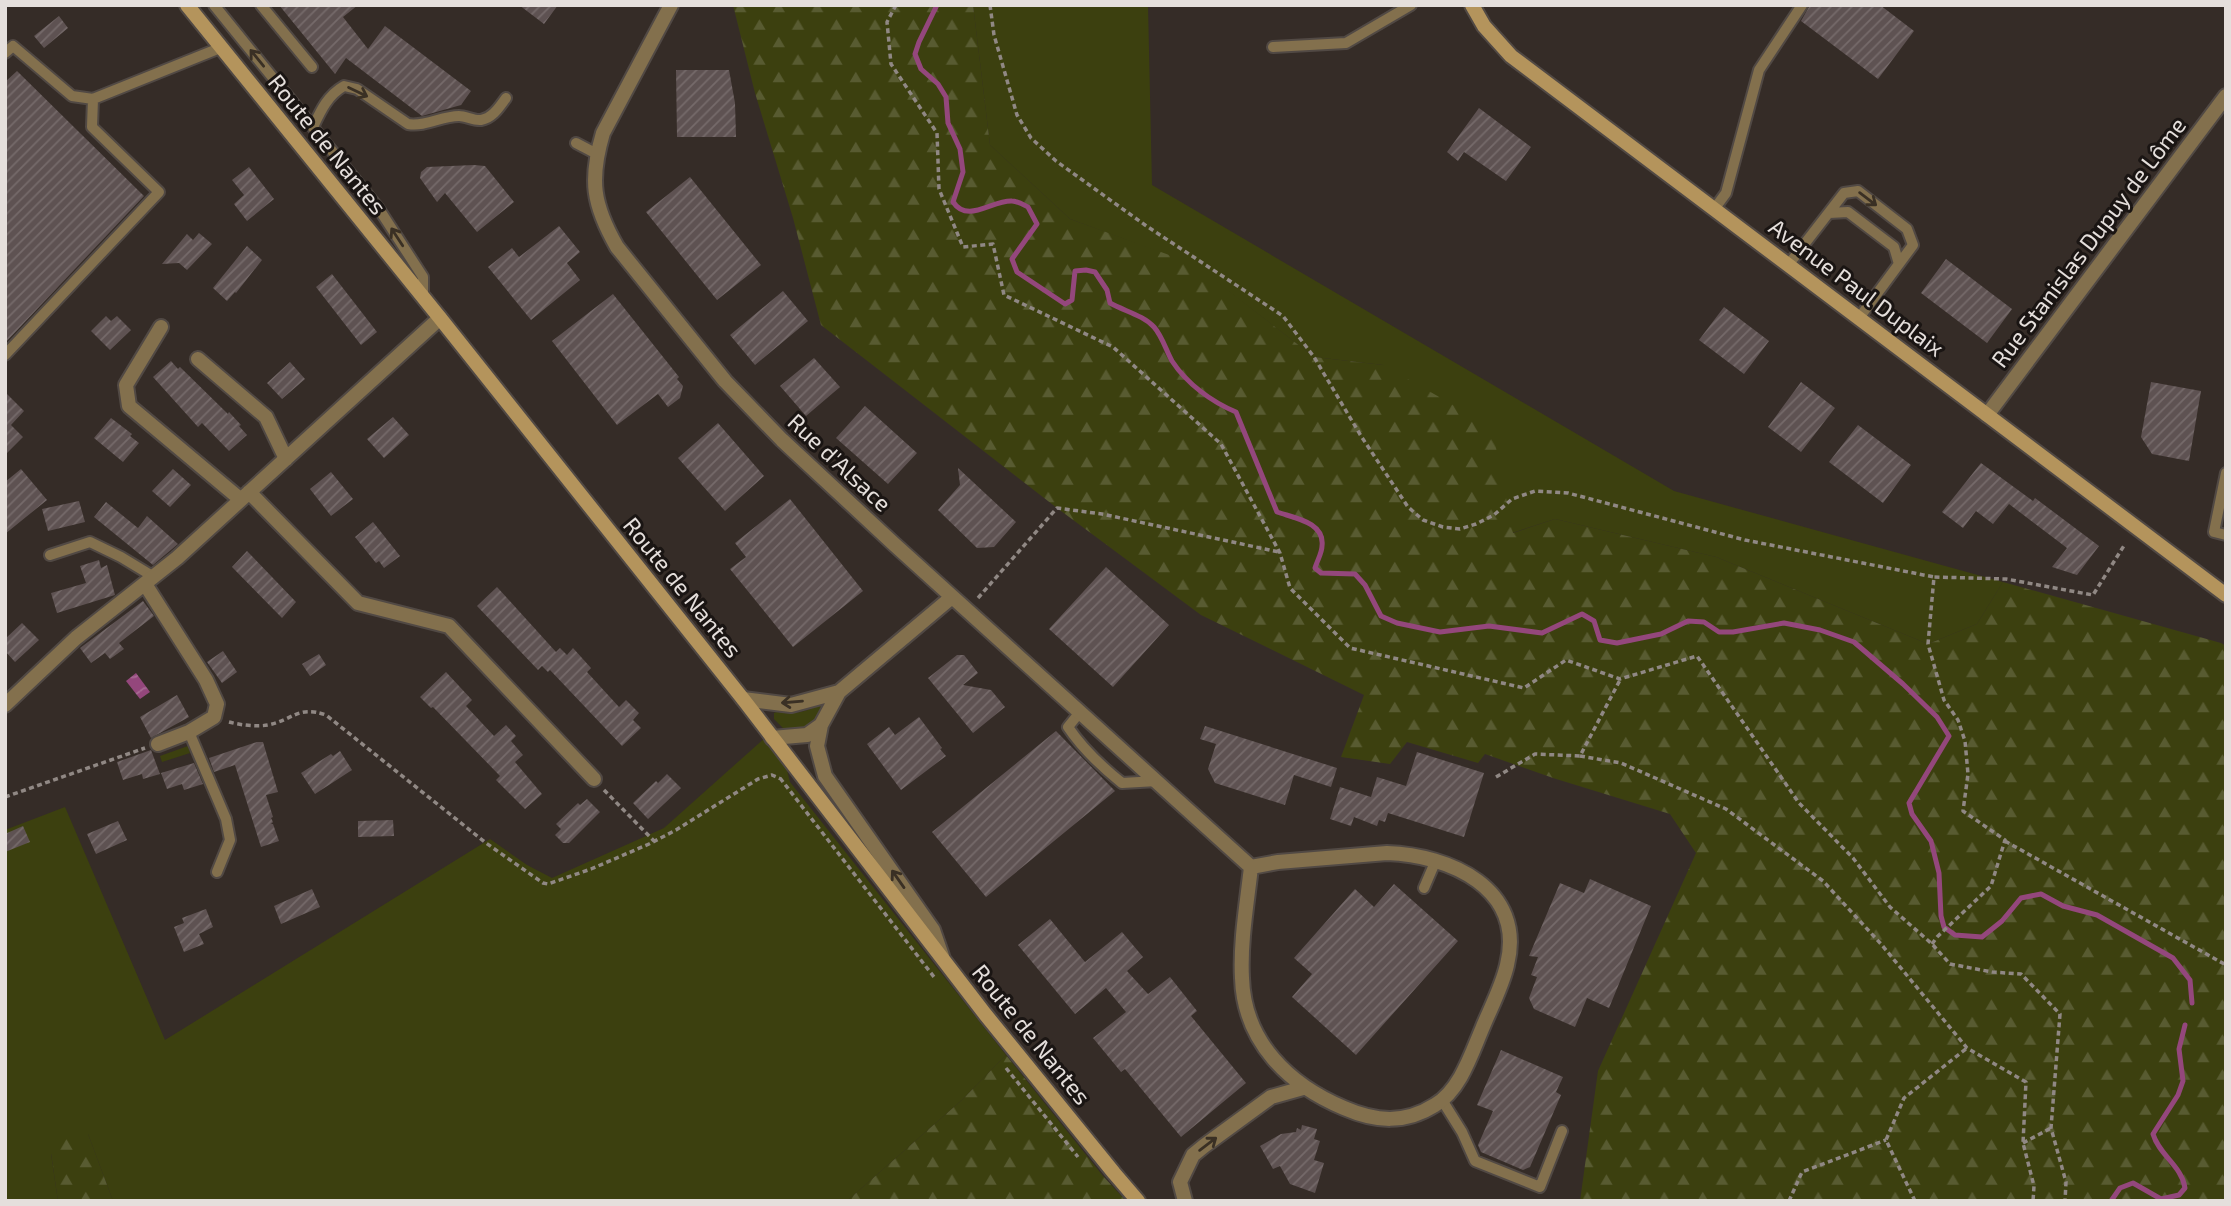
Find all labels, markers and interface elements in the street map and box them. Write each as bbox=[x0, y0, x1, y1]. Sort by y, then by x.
one-way arrow bbox=[249, 50, 264, 68]
street label: Route de Nantes bbox=[263, 68, 393, 220]
one-way arrow bbox=[347, 85, 368, 99]
street label: Rue Stanislas Dupuy de Lôme bbox=[1985, 112, 2191, 372]
one-way arrow bbox=[1858, 191, 1877, 206]
street label: Avenue Paul Duplaix bbox=[1764, 212, 1950, 362]
one-way arrow bbox=[390, 228, 404, 247]
street label: Rue d'Alsace bbox=[783, 407, 897, 517]
street label: Route de Nantes bbox=[618, 511, 748, 663]
one-way arrow bbox=[781, 696, 804, 709]
one-way arrow bbox=[891, 870, 905, 889]
street label: Route de Nantes bbox=[967, 958, 1097, 1110]
one-way arrow bbox=[1198, 1137, 1217, 1151]

